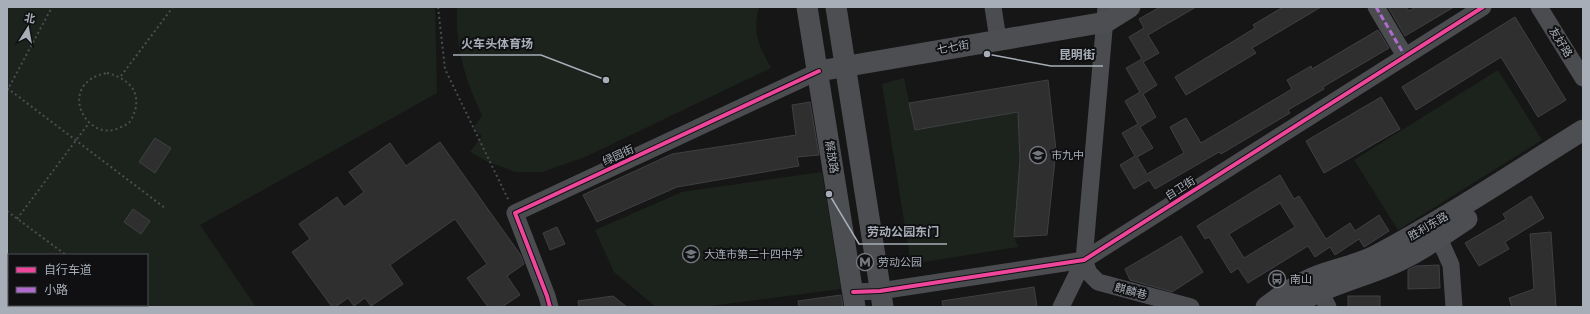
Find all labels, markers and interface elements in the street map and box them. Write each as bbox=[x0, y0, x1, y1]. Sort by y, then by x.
north arrow bbox=[8, 8, 48, 48]
text: 北 bbox=[23, 10, 37, 26]
street label: 友好路 bbox=[1546, 24, 1576, 60]
callout: 火车头体育场 bbox=[453, 31, 541, 55]
text: 火车头体育场 bbox=[461, 36, 533, 52]
street label: 七七街 bbox=[936, 37, 970, 57]
callout: 昆明街 bbox=[1051, 42, 1103, 66]
text: 昆明街 bbox=[1059, 47, 1095, 63]
street label: 解放路 bbox=[823, 140, 841, 174]
street label: 绿园街 bbox=[600, 142, 636, 168]
school or university icon: 市九中 bbox=[1028, 145, 1048, 165]
place label: 市九中 bbox=[1051, 148, 1084, 162]
street label: 自卫街 bbox=[1162, 173, 1198, 203]
street label: 胜利东路 bbox=[1405, 209, 1451, 243]
callout: 劳动公园东门 bbox=[859, 220, 947, 244]
text: 劳动公园东门 bbox=[867, 224, 939, 240]
school or university icon: 大连市第二十四中学 bbox=[681, 244, 701, 264]
place label: 大连市第二十四中学 bbox=[704, 247, 803, 261]
metro station icon: 劳动公园 bbox=[855, 252, 875, 272]
legend bbox=[8, 254, 148, 306]
place label: 劳动公园 bbox=[878, 255, 922, 269]
text: 自行车道 bbox=[44, 262, 92, 278]
bus stop icon: 南山 bbox=[1267, 269, 1287, 289]
place label: 南山 bbox=[1290, 272, 1312, 286]
street label: 麒麟巷 bbox=[1113, 280, 1149, 302]
text: 小路 bbox=[44, 282, 68, 298]

